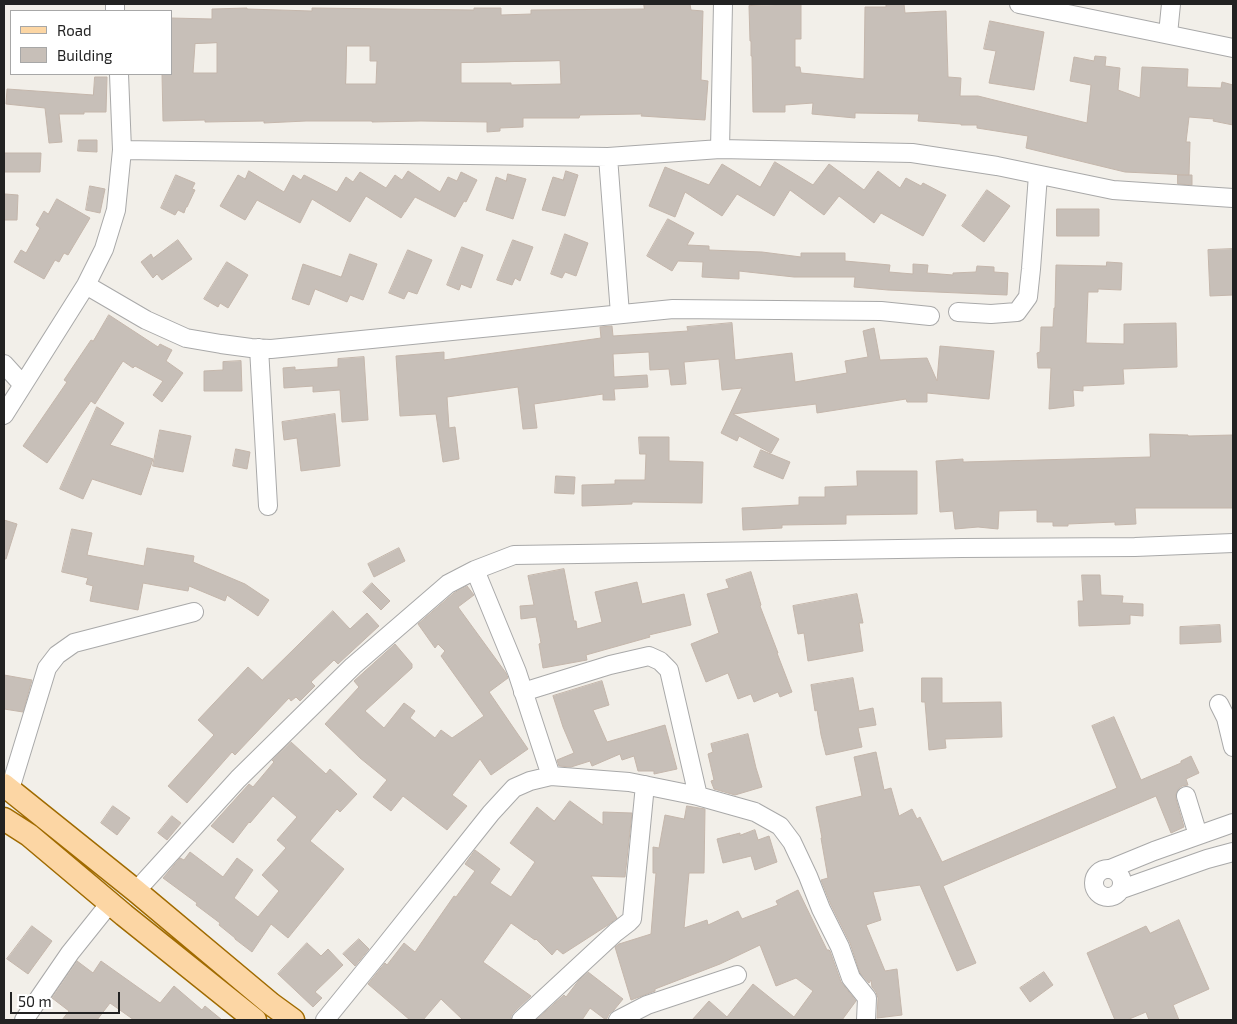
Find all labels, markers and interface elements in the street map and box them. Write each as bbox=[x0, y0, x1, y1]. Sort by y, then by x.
legend bbox=[10, 10, 172, 75]
text: Road bbox=[57, 21, 92, 39]
text: Building bbox=[57, 46, 112, 64]
scale bar bbox=[12, 982, 122, 1014]
text: 50 m bbox=[18, 992, 52, 1010]

